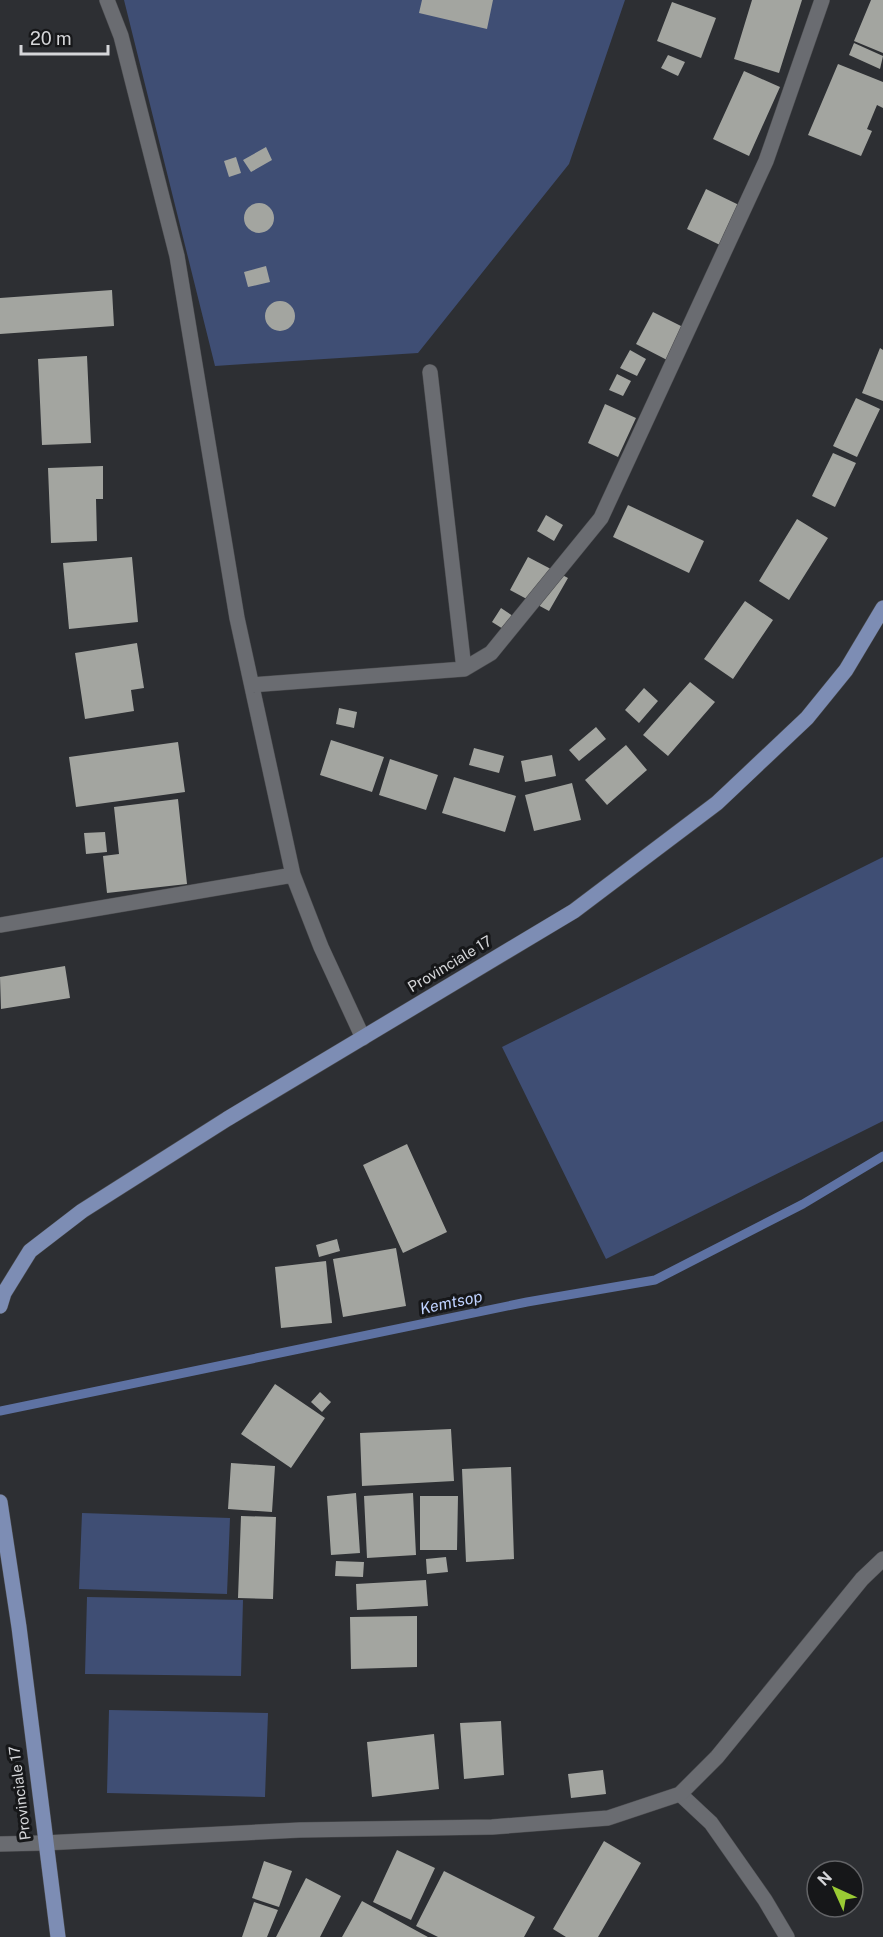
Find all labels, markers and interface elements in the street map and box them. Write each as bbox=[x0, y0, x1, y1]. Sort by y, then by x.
scale bar bbox=[21, 18, 108, 56]
text: 20 m bbox=[30, 28, 72, 49]
street label: Provinciale 17 bbox=[405, 932, 495, 995]
water label: Kemtsop bbox=[418, 1287, 484, 1318]
street label: Provinciale 17 bbox=[5, 1745, 34, 1841]
north arrow bbox=[805, 1859, 865, 1919]
text: N bbox=[814, 1868, 836, 1890]

